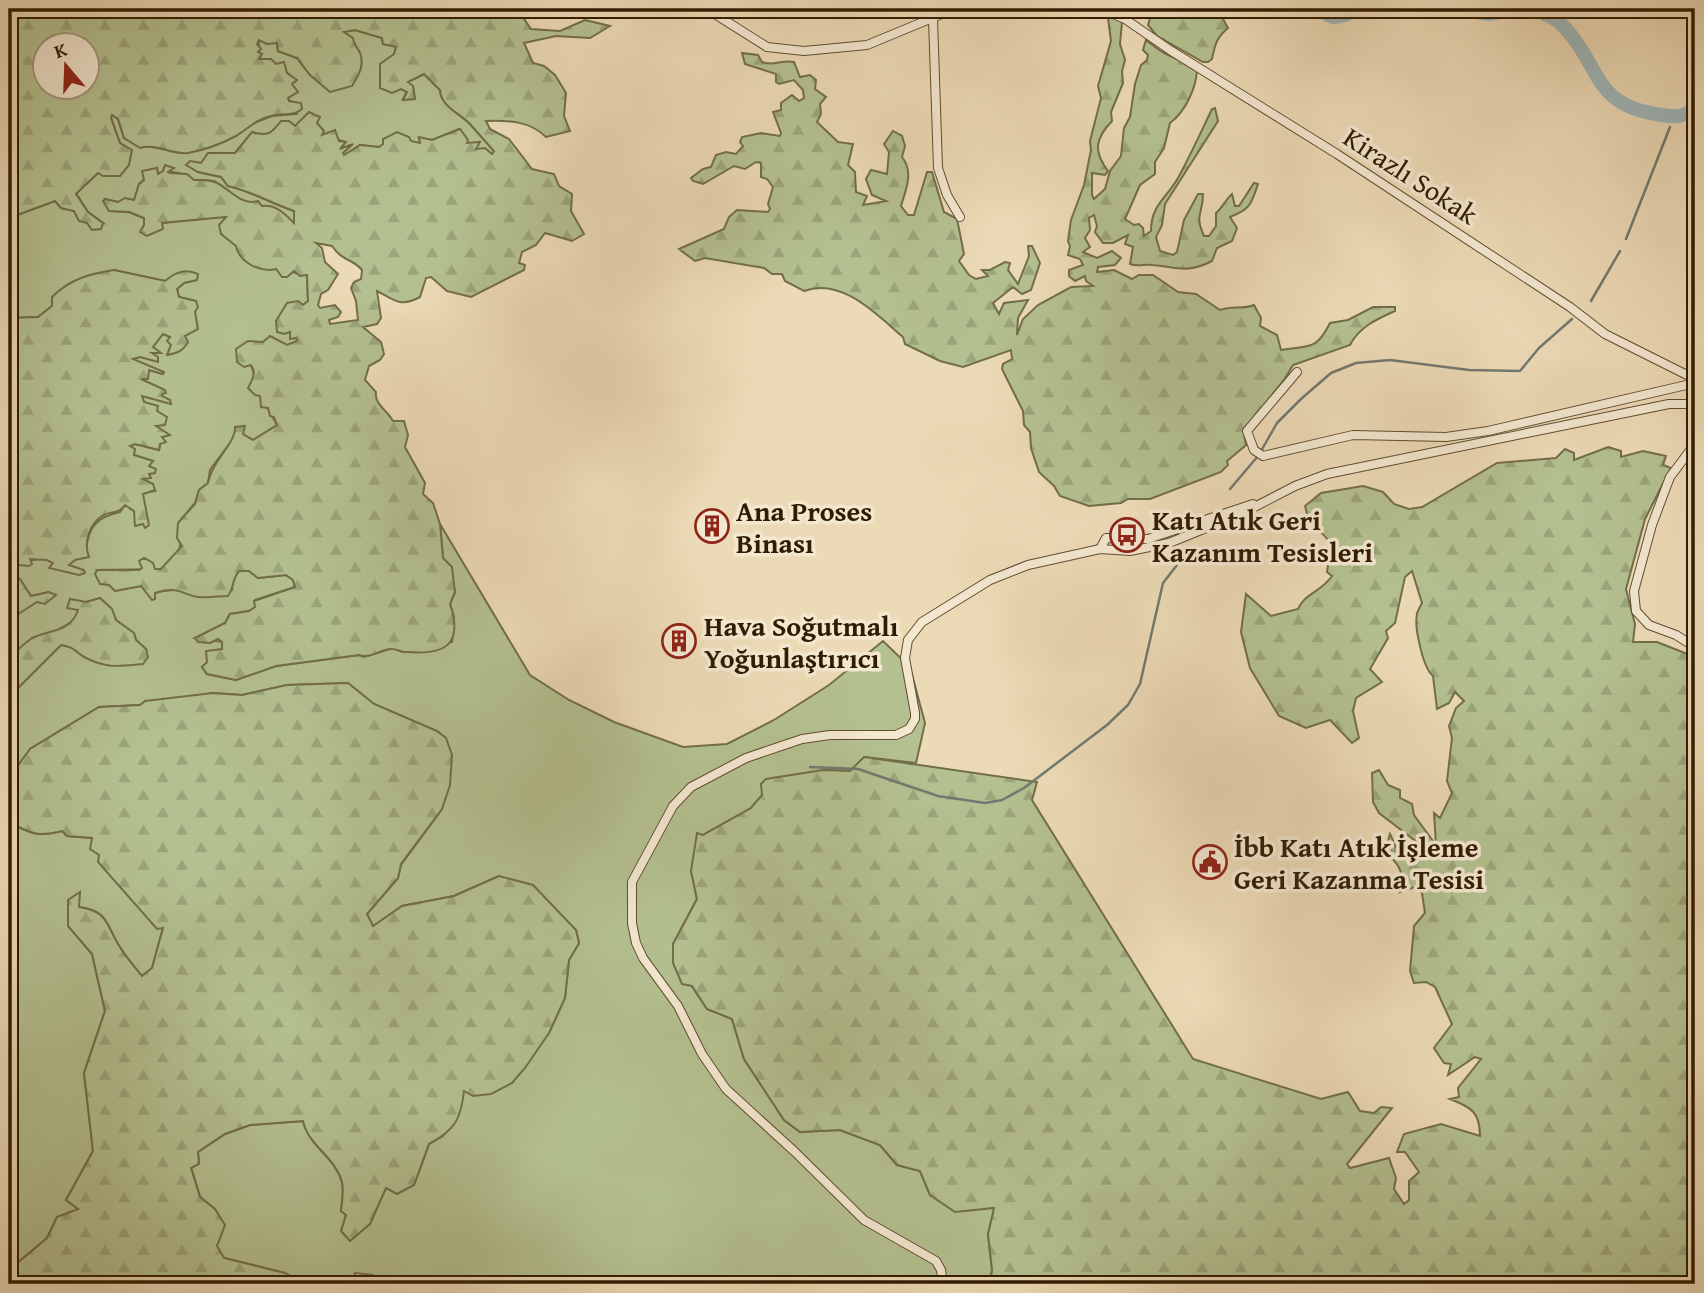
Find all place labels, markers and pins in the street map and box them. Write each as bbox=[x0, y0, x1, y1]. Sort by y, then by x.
place label: Ana Proses Binası bbox=[736, 490, 872, 563]
place label: Katı Atık Geri Kazanım Tesisleri bbox=[1152, 499, 1373, 572]
building icon: Ana Proses Binası bbox=[693, 507, 731, 545]
bus stop icon: Katı Atık Geri Kazanım Tesisleri bbox=[1108, 516, 1146, 554]
place label: Hava Soğutmalı Yoğunlaştırıcı bbox=[704, 605, 899, 678]
building icon: Hava Soğutmalı Yoğunlaştırıcı bbox=[660, 622, 698, 660]
place label: İbb Katı Atık İşleme Geri Kazanma Tesisi bbox=[1234, 826, 1484, 899]
public building icon: İbb Katı Atık İşleme Geri Kazanma Tesisi bbox=[1191, 843, 1229, 881]

